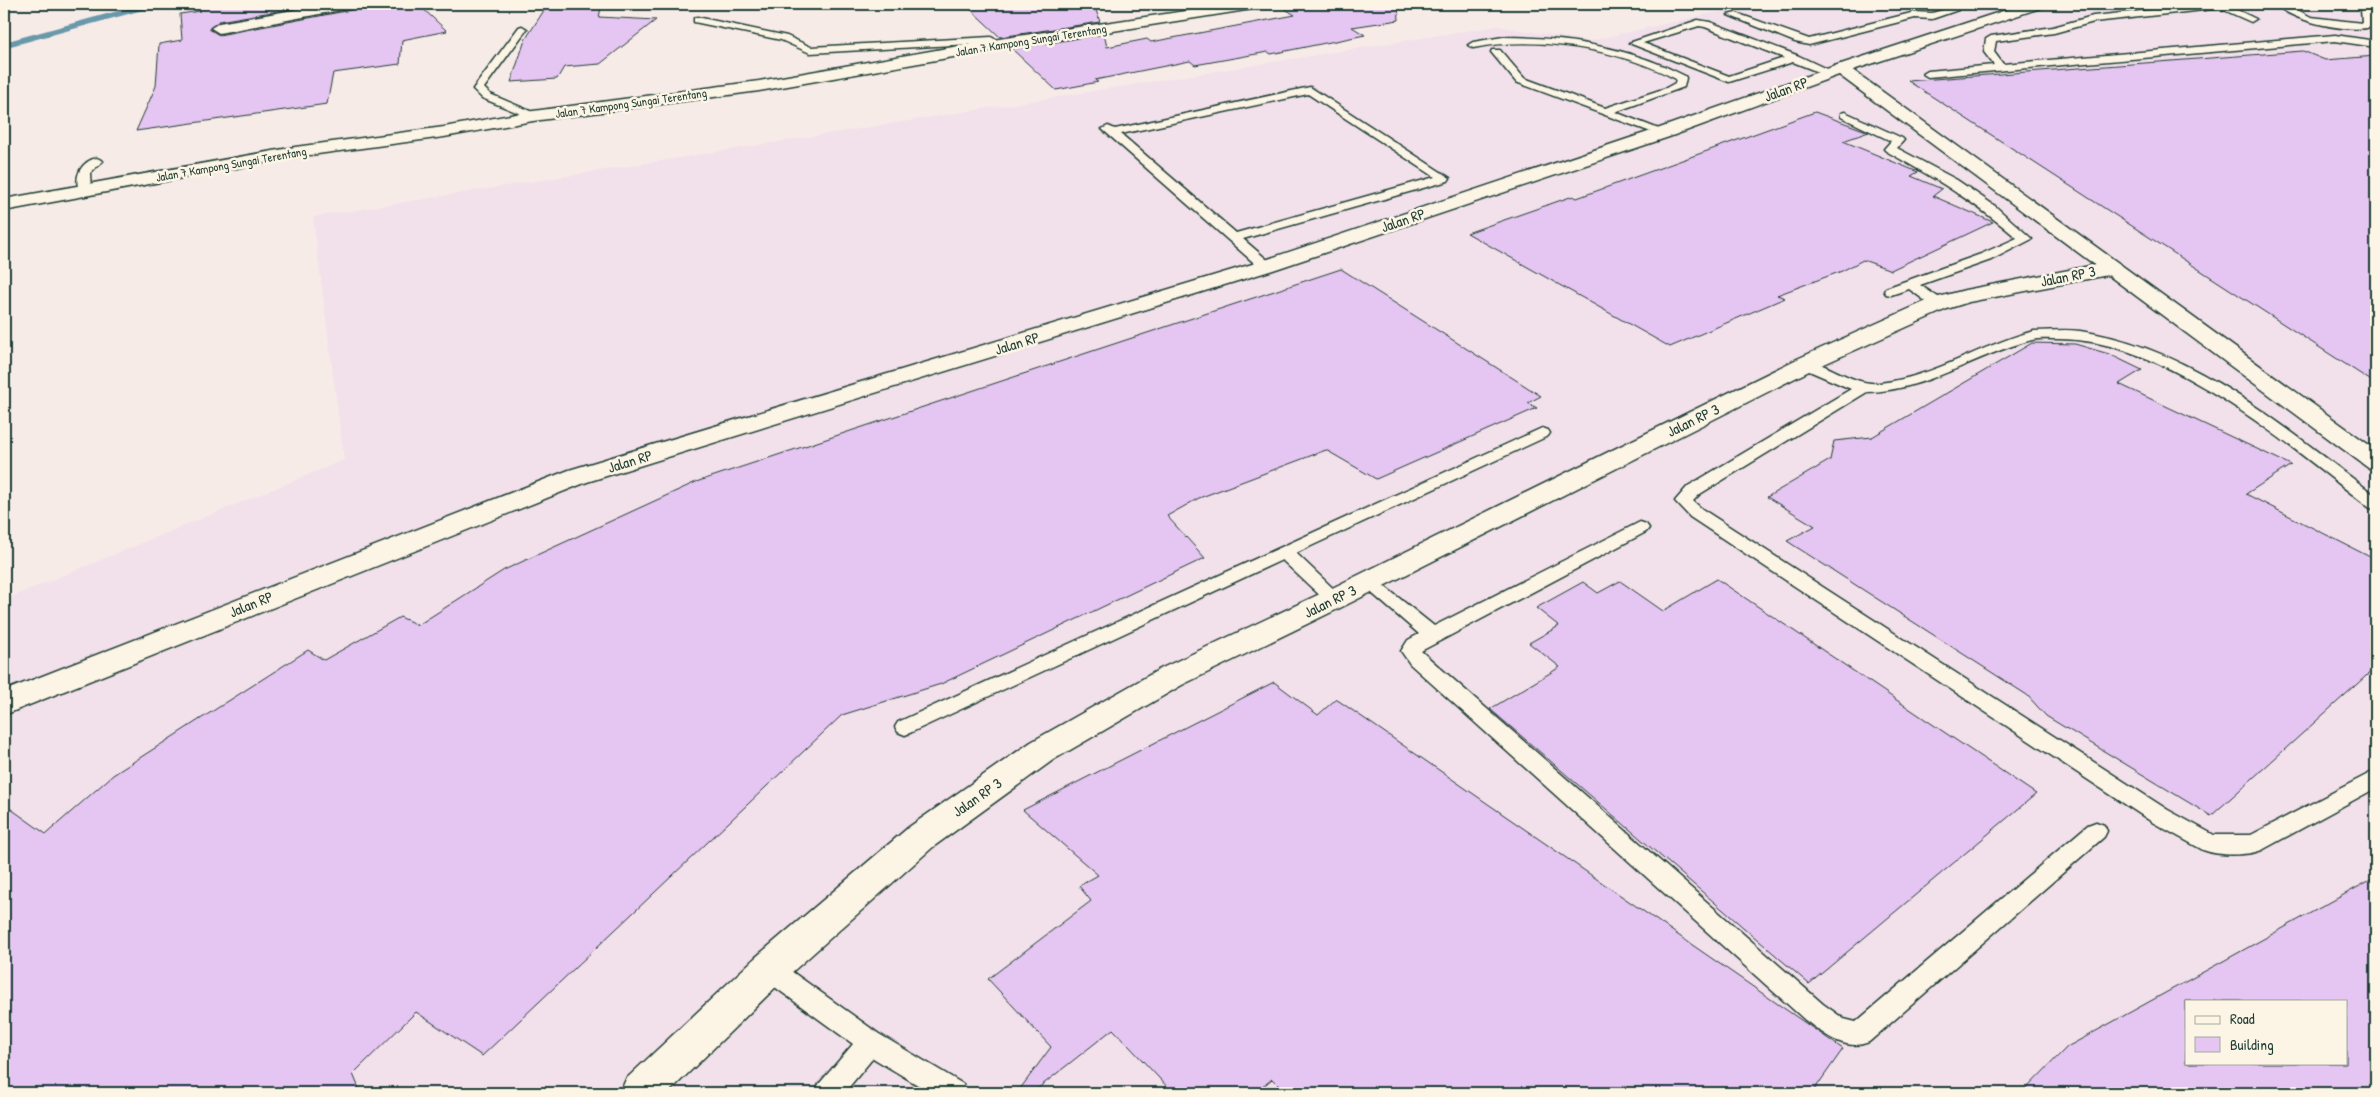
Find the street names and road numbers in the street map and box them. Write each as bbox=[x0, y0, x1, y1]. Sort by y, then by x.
street label: Jalan 7 Kampong Sungai Terentang bbox=[954, 20, 1108, 60]
street label: Jalan RP bbox=[1761, 71, 1811, 107]
street label: Jalan 7 Kampong Sungai Terentang bbox=[554, 84, 708, 122]
street label: Jalan 7 Kampong Sungai Terentang bbox=[154, 142, 308, 186]
street label: Jalan RP bbox=[1378, 203, 1428, 237]
street label: Jalan RP 3 bbox=[2039, 260, 2098, 292]
street label: Jalan RP bbox=[992, 326, 1042, 360]
street label: Jalan RP 3 bbox=[1663, 398, 1723, 442]
street label: Jalan RP bbox=[605, 444, 655, 478]
street label: Jalan RP 3 bbox=[1300, 579, 1360, 623]
street label: Jalan RP bbox=[226, 586, 276, 622]
street label: Jalan RP 3 bbox=[948, 772, 1006, 822]

